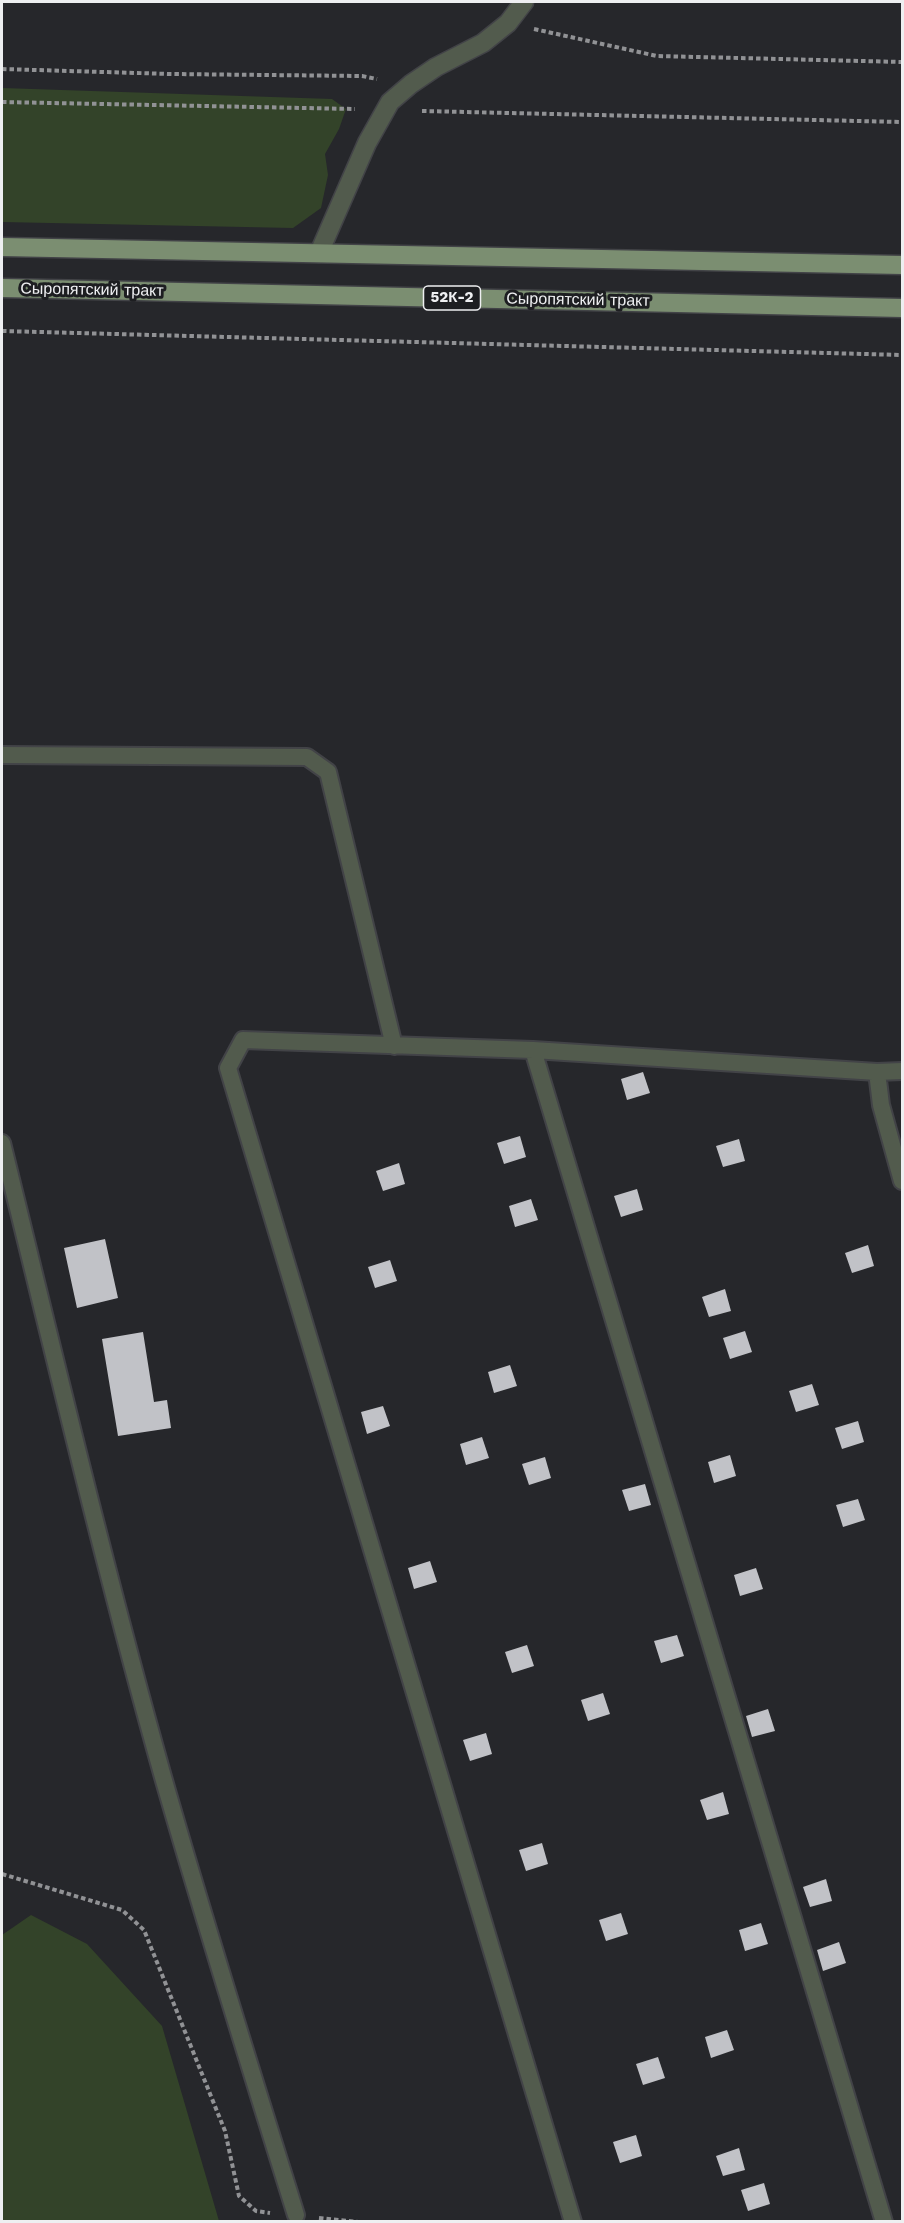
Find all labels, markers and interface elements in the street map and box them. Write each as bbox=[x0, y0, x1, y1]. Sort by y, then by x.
street label: Сыропятский тракт bbox=[20, 279, 164, 301]
road number: 52К-2 bbox=[424, 286, 480, 310]
street label: Сыропятский тракт bbox=[506, 289, 650, 311]

